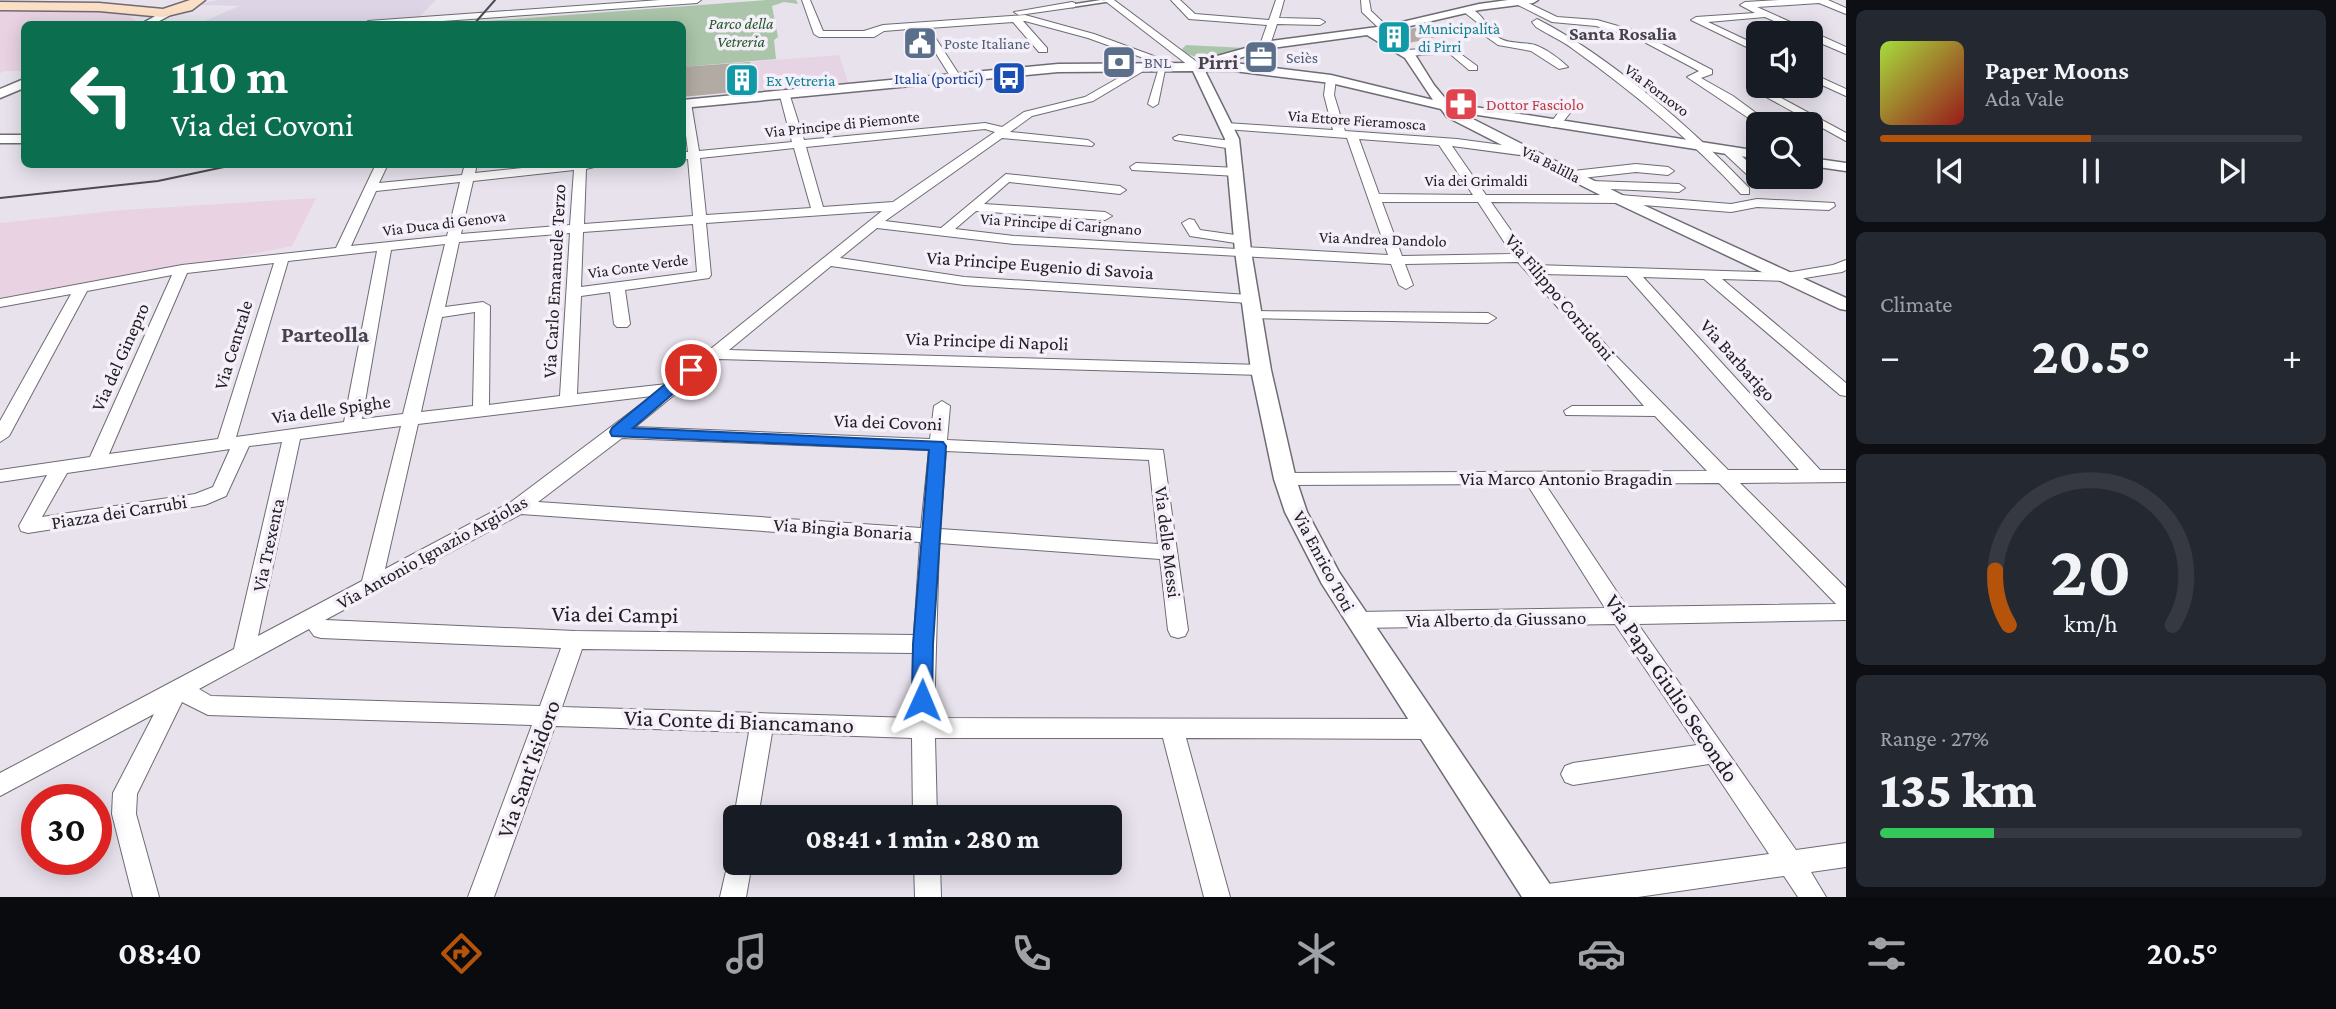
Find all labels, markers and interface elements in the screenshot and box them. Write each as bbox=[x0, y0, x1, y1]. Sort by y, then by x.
park label: Parco della Vetreria bbox=[709, 15, 774, 50]
building icon: Municipalità di Pirri bbox=[1375, 18, 1413, 56]
place label: Municipalità di Pirri bbox=[1418, 20, 1501, 55]
map controls bbox=[1746, 21, 1823, 189]
button: sound bbox=[1746, 21, 1823, 98]
district label: Santa Rosalia bbox=[1569, 23, 1678, 44]
public building icon: Poste Italiane bbox=[901, 24, 939, 62]
place label: Poste Italiane bbox=[944, 35, 1030, 52]
office icon: Seiès bbox=[1242, 38, 1280, 76]
bank icon: BNL bbox=[1100, 43, 1138, 81]
icon: left bbox=[56, 49, 147, 140]
text: 110 m bbox=[171, 49, 288, 104]
place label: Seiès bbox=[1286, 49, 1318, 66]
district label: Pirri bbox=[1198, 50, 1238, 74]
place label: BNL bbox=[1144, 54, 1171, 71]
text: Paper Moons bbox=[1985, 56, 2129, 85]
bus stop icon: Italia (portici) bbox=[990, 59, 1028, 97]
street label: Via Fornovo bbox=[1621, 60, 1693, 120]
building icon: Ex Vetreria bbox=[723, 61, 761, 99]
place label: Italia (portici) bbox=[894, 70, 984, 88]
place label: Ex Vetreria bbox=[766, 72, 836, 89]
pharmacy icon: Dottor Fasciolo bbox=[1442, 85, 1480, 123]
text: Ada Vale bbox=[1985, 85, 2064, 111]
place label: Dottor Fasciolo bbox=[1486, 96, 1584, 113]
text: Via dei Covoni bbox=[171, 107, 354, 143]
street label: Via Principe di Piemonte bbox=[764, 107, 920, 142]
street label: Via Ettore Fieramosca bbox=[1287, 107, 1427, 133]
button: search bbox=[1746, 112, 1823, 189]
street label: Via Balilla bbox=[1519, 142, 1584, 186]
icon: previous bbox=[1931, 152, 1969, 190]
icon: pause bbox=[2072, 152, 2110, 190]
icon: next bbox=[2213, 152, 2251, 190]
street label: Via dei Grimaldi bbox=[1424, 172, 1528, 189]
street label: Via Carlo Emanuele Terzo bbox=[538, 183, 570, 379]
street label: Via Duca di Genova bbox=[382, 207, 507, 239]
street label: Via Principe di Carignano bbox=[980, 210, 1142, 239]
street label: Via Andrea Dandolo bbox=[1319, 228, 1447, 250]
street label: Via Filippo Corridoni bbox=[1501, 229, 1619, 365]
street label: Via Principe Eugenio di Savoia bbox=[926, 247, 1155, 283]
street label: Via Conte Verde bbox=[587, 251, 689, 281]
text: Climate bbox=[1880, 291, 1952, 317]
street label: Via Centrale bbox=[209, 298, 257, 392]
street label: Via del Ginepro bbox=[87, 300, 153, 414]
street label: Via Barbarigo bbox=[1696, 315, 1780, 405]
district label: Parteolla bbox=[281, 321, 370, 347]
text: 20.5° bbox=[2031, 326, 2151, 384]
street label: Via Principe di Napoli bbox=[905, 328, 1069, 354]
text: − bbox=[1880, 335, 1900, 377]
text: + bbox=[2282, 335, 2302, 377]
pin bbox=[661, 340, 721, 400]
icon: arrive bbox=[672, 351, 710, 389]
street label: Via delle Spighe bbox=[270, 390, 392, 428]
street label: Via dei Covoni bbox=[833, 410, 943, 434]
street label: Via Marco Antonio Bragadin bbox=[1460, 468, 1672, 489]
street label: Via delle Messi bbox=[1151, 485, 1185, 599]
street label: Piazza dei Carrubi bbox=[50, 491, 188, 533]
street label: Via Antonio Ignazio Argiolas bbox=[333, 491, 531, 613]
street label: Via Trexenta bbox=[248, 496, 288, 594]
street label: Via Enrico Toti bbox=[1289, 507, 1359, 615]
street label: Via Bingia Bonaria bbox=[773, 514, 913, 544]
text: 20 bbox=[2050, 531, 2132, 612]
street label: Via Papa Giulio Secondo bbox=[1600, 589, 1744, 787]
street label: Via dei Campi bbox=[551, 600, 679, 628]
street label: Via Alberto da Giussano bbox=[1406, 607, 1586, 631]
text: km/h bbox=[2064, 610, 2118, 637]
position arrow bbox=[885, 663, 959, 737]
street label: Via Sant'Isidoro bbox=[491, 696, 565, 842]
street label: Via Conte di Biancamano bbox=[624, 704, 854, 738]
text: Range · 27% bbox=[1880, 725, 1989, 751]
text: 135 km bbox=[1880, 760, 2036, 818]
speed limit sign: 30 bbox=[21, 784, 112, 875]
text: 08:41 · 1 min · 280 m bbox=[806, 825, 1039, 854]
icon: directions bbox=[437, 929, 486, 978]
icon: music bbox=[722, 929, 771, 978]
icon: phone bbox=[1007, 929, 1056, 978]
icon: climate bbox=[1292, 929, 1341, 978]
icon: car bbox=[1577, 929, 1626, 978]
icon: filters bbox=[1862, 929, 1911, 978]
text: 08:40 bbox=[118, 935, 202, 971]
text: 20.5° bbox=[2147, 935, 2218, 971]

